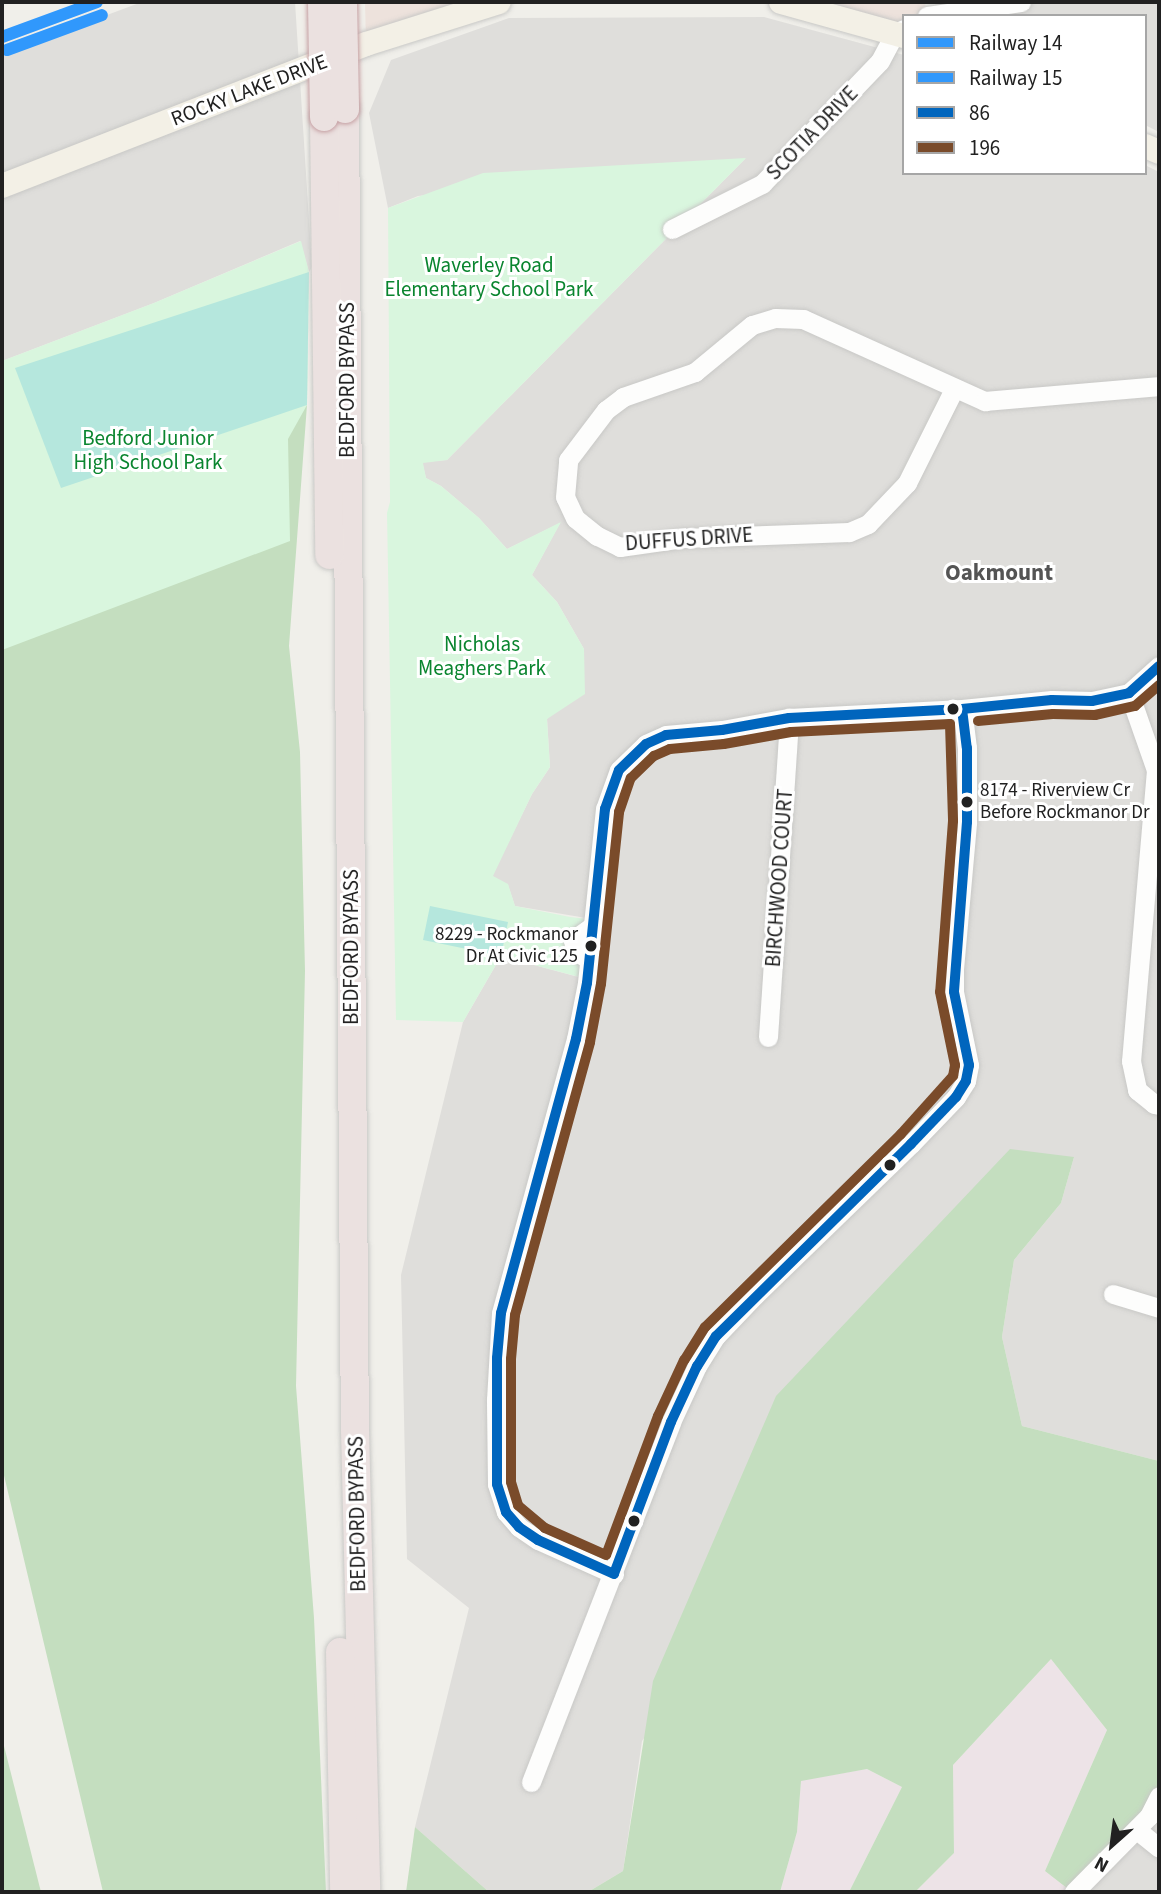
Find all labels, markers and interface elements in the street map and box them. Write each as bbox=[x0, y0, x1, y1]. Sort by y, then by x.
legend bbox=[902, 14, 1147, 175]
text: Railway 14 bbox=[969, 28, 1062, 58]
street label: ROCKY LAKE DRIVE bbox=[167, 49, 331, 131]
text: Railway 15 bbox=[969, 63, 1062, 93]
street label: SCOTIA DRIVE bbox=[761, 81, 863, 185]
text: 86 bbox=[969, 98, 990, 128]
text: 196 bbox=[969, 133, 1000, 163]
park label: Waverley Road Elementary School Park bbox=[385, 252, 593, 302]
street label: BEDFORD BYPASS bbox=[334, 302, 360, 458]
park label: Bedford Junior High School Park bbox=[74, 425, 222, 475]
street label: DUFFUS DRIVE bbox=[624, 522, 754, 556]
district label: Oakmount bbox=[945, 559, 1053, 587]
park label: Nicholas Meaghers Park bbox=[418, 631, 546, 681]
unlabelled marker bbox=[946, 702, 960, 716]
place label: 8174 - Riverview Cr Before Rockmanor Dr bbox=[980, 780, 1150, 824]
street label: BIRCHWOOD COURT bbox=[760, 788, 798, 968]
marker: 8174 - Riverview Cr Before Rockmanor Dr bbox=[960, 795, 974, 809]
street label: BEDFORD BYPASS bbox=[338, 869, 364, 1025]
place label: 8229 - Rockmanor Dr At Civic 125 bbox=[435, 924, 578, 968]
marker: 8229 - Rockmanor Dr At Civic 125 bbox=[584, 939, 598, 953]
unlabelled marker bbox=[883, 1158, 897, 1172]
street label: BEDFORD BYPASS bbox=[343, 1436, 371, 1592]
unlabelled marker bbox=[627, 1514, 641, 1528]
north arrow bbox=[1077, 1810, 1147, 1880]
text: N bbox=[1090, 1849, 1114, 1879]

